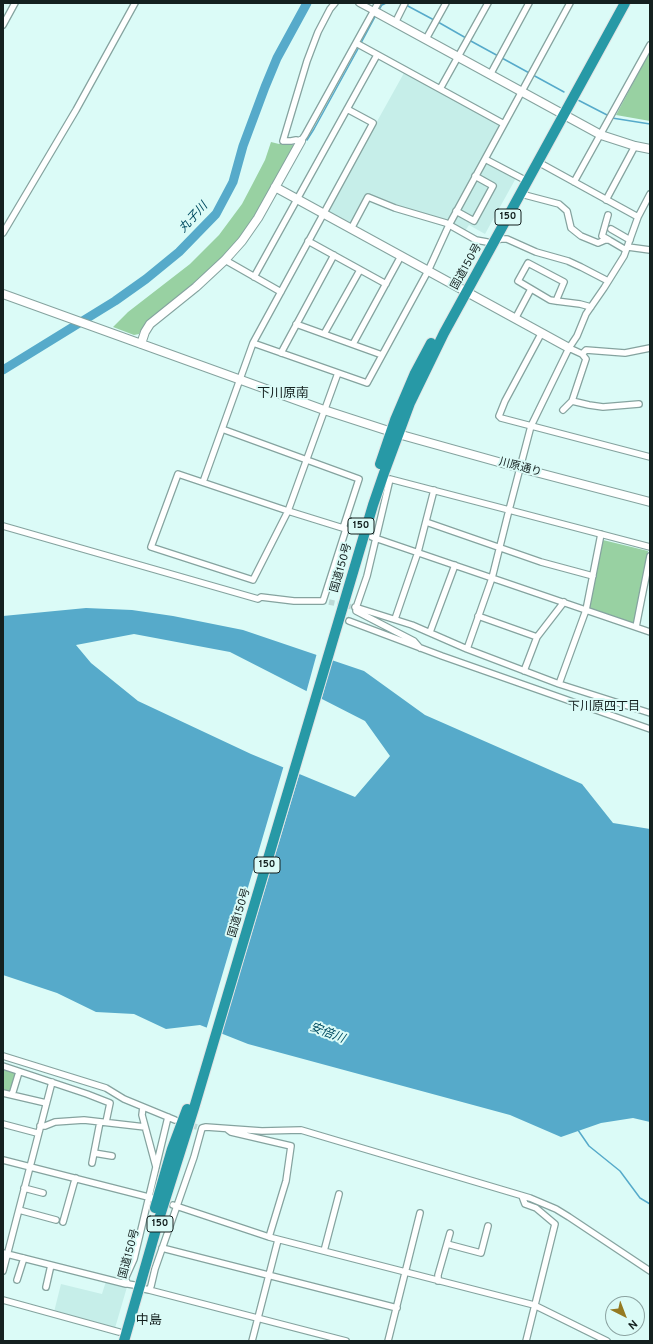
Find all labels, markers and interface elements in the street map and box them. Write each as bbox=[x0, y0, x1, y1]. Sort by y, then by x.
water label: 丸子川 bbox=[177, 200, 211, 236]
road number: 150 bbox=[495, 209, 521, 225]
street label: 国道150号 bbox=[449, 242, 485, 292]
district label: 下川原南 bbox=[257, 386, 309, 402]
street label: 川原通り bbox=[497, 456, 543, 480]
road number: 150 bbox=[348, 518, 374, 534]
street label: 国道150号 bbox=[329, 542, 355, 594]
district label: 下川原四丁目 bbox=[568, 701, 640, 715]
road number: 150 bbox=[254, 857, 280, 873]
street label: 国道150号 bbox=[226, 887, 254, 939]
water label: 安倍川 bbox=[308, 1021, 346, 1047]
road number: 150 bbox=[147, 1216, 173, 1232]
street label: 国道150号 bbox=[117, 1228, 143, 1280]
north arrow bbox=[605, 1296, 645, 1336]
district label: 中島 bbox=[136, 1313, 162, 1329]
text: N bbox=[625, 1316, 640, 1332]

